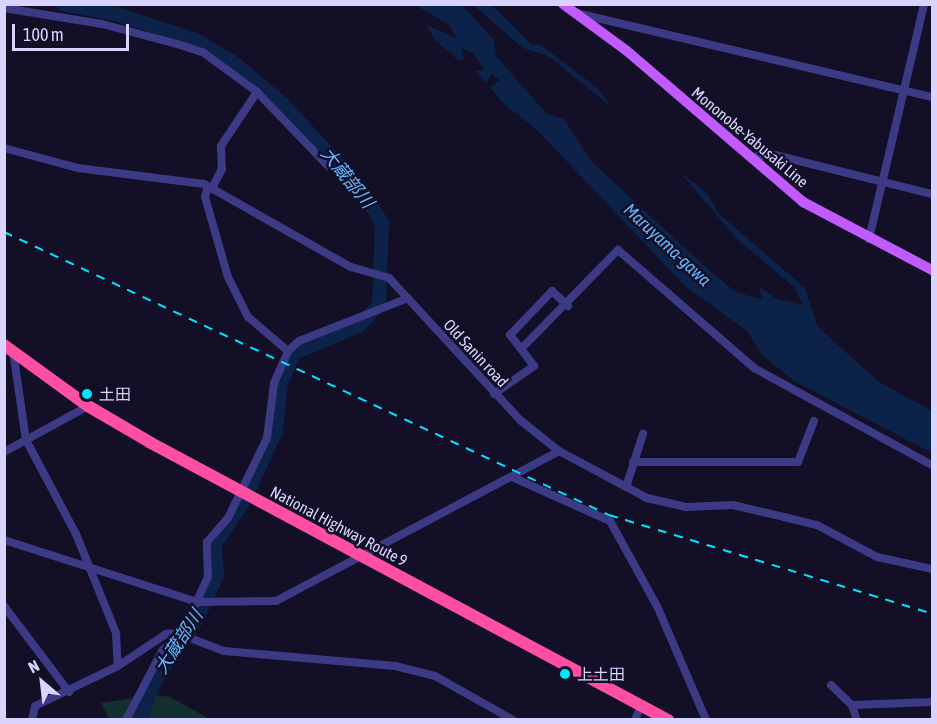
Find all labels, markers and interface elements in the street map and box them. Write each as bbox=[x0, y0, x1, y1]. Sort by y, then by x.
scale bar bbox=[15, 12, 132, 50]
text: 100 m bbox=[23, 24, 64, 45]
street label: Mononobe-Yabusaki Line bbox=[688, 83, 812, 191]
water label: 大蔵部川 bbox=[316, 143, 378, 213]
water label: Maruyama-gawa bbox=[619, 199, 715, 291]
street label: Old Sanin road bbox=[440, 315, 512, 391]
place label: 土田 bbox=[99, 384, 131, 404]
marker: 土田 bbox=[80, 387, 94, 401]
street label: National Highway Route 9 bbox=[267, 482, 411, 570]
water label: 大蔵部川 bbox=[150, 606, 208, 678]
north arrow bbox=[12, 652, 72, 712]
text: N bbox=[25, 656, 42, 676]
place label: 上土田 bbox=[577, 664, 625, 684]
marker: 上土田 bbox=[558, 667, 572, 681]

